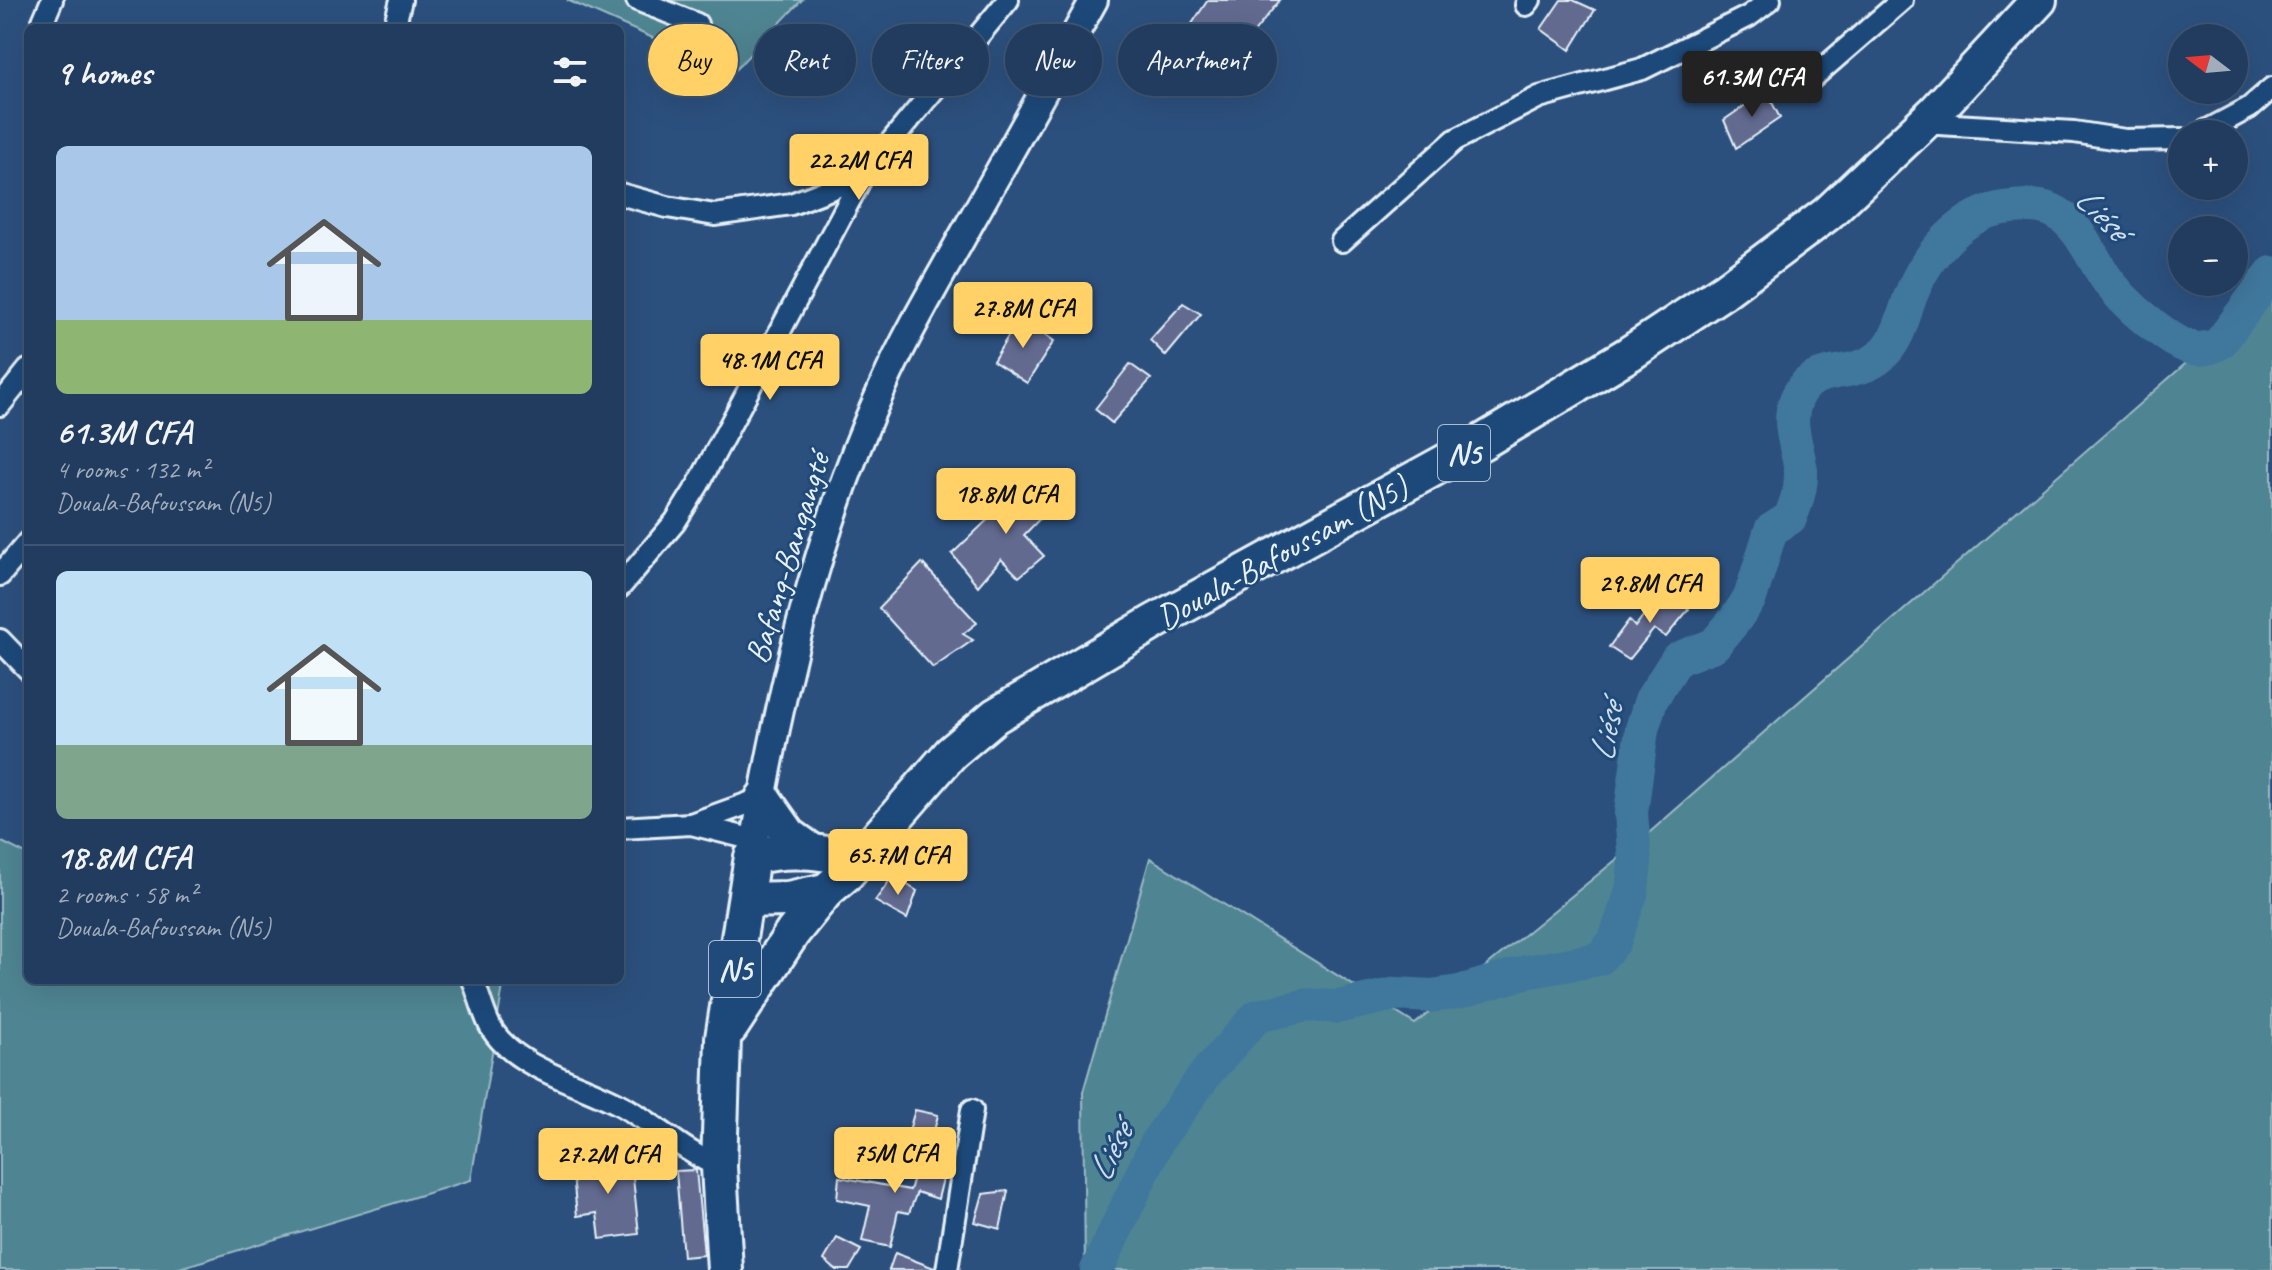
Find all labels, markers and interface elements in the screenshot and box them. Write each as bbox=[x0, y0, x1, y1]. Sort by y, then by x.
chip: Buy bbox=[648, 24, 738, 96]
chip: Rent bbox=[754, 24, 856, 96]
chip: Filters bbox=[872, 24, 989, 96]
chip: New bbox=[1005, 24, 1102, 96]
chip: Apartment bbox=[1118, 24, 1277, 96]
north arrow bbox=[2168, 24, 2248, 104]
map controls bbox=[2168, 24, 2248, 296]
icon: filters bbox=[548, 50, 592, 94]
text: 9 homes bbox=[56, 51, 152, 94]
pin: 61.3M CFA bbox=[1660, 51, 1844, 119]
text: 61.3M CFA bbox=[1700, 60, 1804, 93]
button: + bbox=[2168, 120, 2248, 200]
pin: 22.2M CFA bbox=[767, 134, 951, 202]
text: 22.2M CFA bbox=[807, 143, 911, 176]
water label: Liésé bbox=[2065, 176, 2146, 257]
icon: home bbox=[252, 198, 396, 342]
button: − bbox=[2168, 216, 2248, 296]
pin: 27.8M CFA bbox=[931, 282, 1115, 350]
text: 27.8M CFA bbox=[971, 291, 1075, 324]
pin: 48.1M CFA bbox=[678, 334, 862, 402]
text: 48.1M CFA bbox=[718, 343, 822, 376]
text: 61.3M CFA bbox=[56, 410, 192, 453]
road number: N5 bbox=[1438, 425, 1490, 481]
street label: Bafang-Bangangté bbox=[735, 443, 841, 668]
text: 4 rooms · 132 m² bbox=[56, 453, 208, 486]
street label: Douala-Bafoussam (N5) bbox=[1149, 464, 1417, 639]
pin: 18.8M CFA bbox=[914, 468, 1098, 536]
text: 18.8M CFA bbox=[954, 477, 1058, 510]
text: Douala-Bafoussam (N5) bbox=[56, 486, 271, 519]
pin: 29.8M CFA bbox=[1558, 557, 1742, 625]
text: 29.8M CFA bbox=[1599, 566, 1701, 599]
icon: home bbox=[252, 623, 396, 767]
water label: Liésé bbox=[1578, 689, 1636, 765]
pin: 65.7M CFA bbox=[806, 829, 990, 897]
text: 18.8M CFA bbox=[56, 835, 191, 878]
text: 65.7M CFA bbox=[846, 838, 950, 871]
text: 2 rooms · 58 m² bbox=[56, 878, 197, 911]
text: Douala-Bafoussam (N5) bbox=[56, 911, 271, 944]
road number: N5 bbox=[709, 941, 761, 997]
water label: Liésé bbox=[1076, 1106, 1148, 1188]
pin: 75M CFA bbox=[821, 1127, 969, 1195]
pin: 27.2M CFA bbox=[516, 1128, 700, 1196]
text: 75M CFA bbox=[852, 1136, 938, 1169]
text: 27.2M CFA bbox=[556, 1137, 660, 1170]

